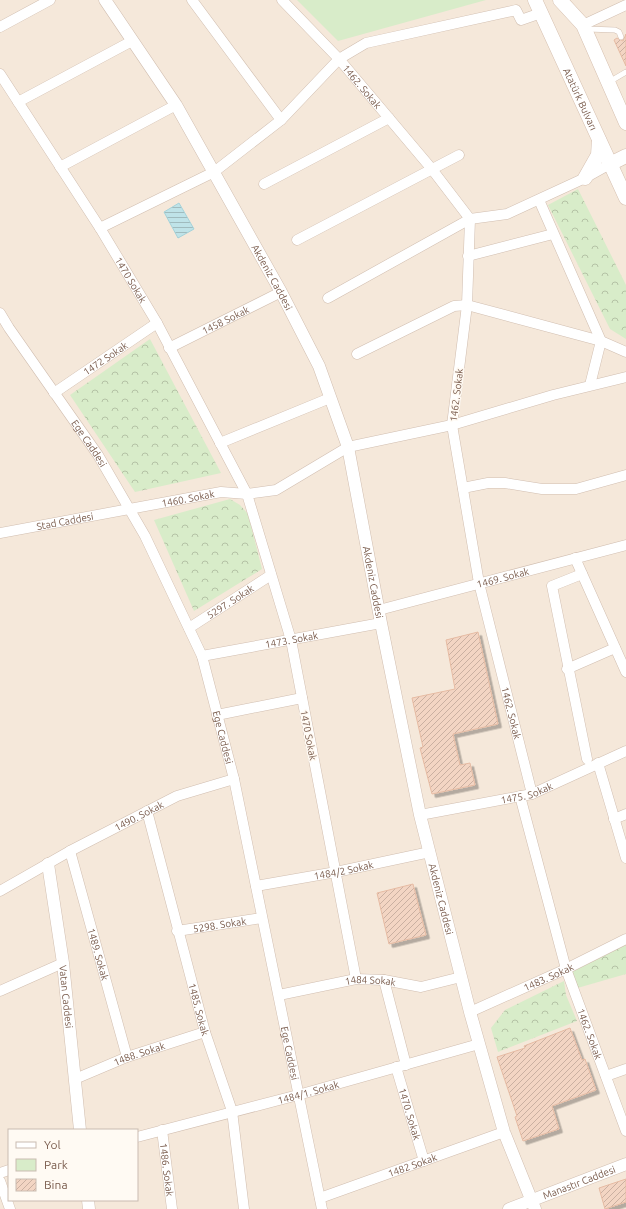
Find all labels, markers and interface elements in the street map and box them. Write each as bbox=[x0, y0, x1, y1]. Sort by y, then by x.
street label: 1462. Sokak bbox=[340, 63, 383, 111]
street label: Atatürk Bulvarı bbox=[561, 66, 599, 132]
street label: Akdeniz Caddesi bbox=[249, 243, 294, 312]
street label: 1470 Sokak bbox=[113, 255, 149, 305]
street label: 1458 Sokak bbox=[200, 304, 251, 337]
street label: 1472 Sokak bbox=[81, 340, 130, 378]
street label: 1462. Sokak bbox=[448, 368, 465, 422]
street label: Ege Caddesi bbox=[69, 418, 109, 469]
street label: 1460. Sokak bbox=[160, 488, 215, 509]
street label: Stad Caddesi bbox=[36, 511, 94, 532]
street label: Akdeniz Caddesi bbox=[361, 545, 385, 619]
street label: 1469. Sokak bbox=[476, 566, 530, 590]
street label: 5297. Sokak bbox=[205, 583, 256, 621]
street label: 1473. Sokak bbox=[264, 630, 319, 650]
street label: 1462. Sokak bbox=[499, 686, 523, 740]
street label: 1470 Sokak bbox=[298, 709, 319, 761]
street label: Ege Caddesi bbox=[210, 710, 235, 765]
street label: 1475. Sokak bbox=[500, 780, 554, 806]
street label: 1490. Sokak bbox=[113, 799, 165, 833]
street label: 1484/2 Sokak bbox=[313, 859, 374, 882]
street label: Akdeniz Caddesi bbox=[426, 862, 455, 936]
street label: 5298. Sokak bbox=[192, 915, 247, 934]
street label: 1489. Sokak bbox=[86, 927, 111, 982]
street label: 1483. Sokak bbox=[522, 961, 576, 993]
street label: Vatan Caddesi bbox=[57, 964, 75, 1029]
street label: 1484 Sokak bbox=[344, 974, 397, 988]
street label: 1485. Sokak bbox=[186, 982, 211, 1037]
street label: 1462. Sokak bbox=[575, 1007, 604, 1061]
street label: Ege Caddesi bbox=[279, 1026, 300, 1081]
street label: 1488. Sokak bbox=[112, 1040, 166, 1068]
street label: 1484/1. Sokak bbox=[277, 1079, 340, 1106]
street label: 1470. Sokak bbox=[397, 1087, 422, 1141]
legend bbox=[8, 1129, 138, 1201]
text: Yol bbox=[44, 1138, 61, 1151]
street label: 1486. Sokak bbox=[158, 1142, 175, 1197]
street label: 1482 Sokak bbox=[386, 1152, 438, 1179]
text: Park bbox=[44, 1158, 68, 1171]
street label: Manastır Caddesi bbox=[541, 1164, 617, 1201]
text: Bina bbox=[44, 1178, 68, 1191]

